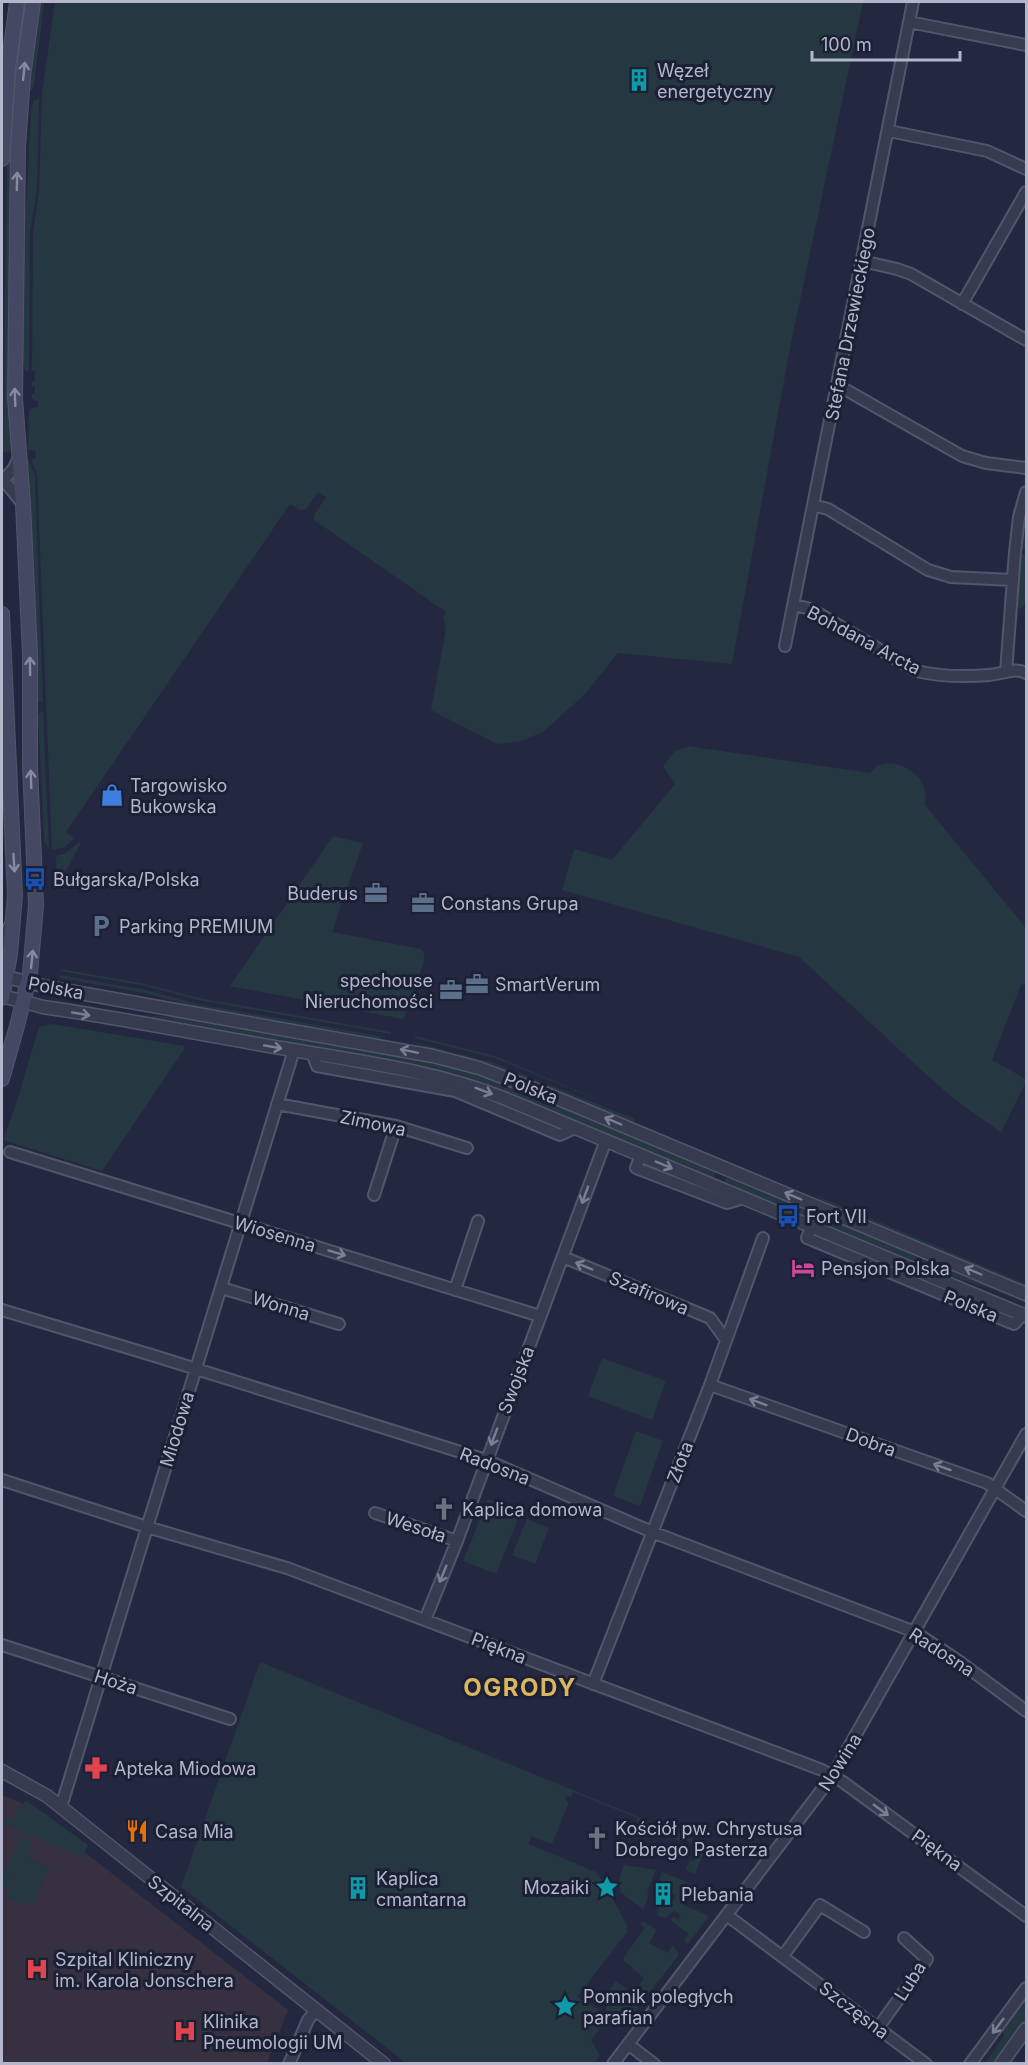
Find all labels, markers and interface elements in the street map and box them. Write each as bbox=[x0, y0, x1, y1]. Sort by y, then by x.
scale bar bbox=[812, 24, 960, 62]
text: 100 m bbox=[821, 34, 872, 55]
place label: Węzeł energetyczny bbox=[657, 60, 773, 102]
one-way arrow bbox=[19, 62, 30, 82]
building icon: Węzeł energetyczny bbox=[626, 67, 652, 93]
one-way arrow bbox=[11, 171, 23, 191]
street label: Stefana Drzewieckiego bbox=[821, 226, 879, 422]
one-way arrow bbox=[10, 387, 21, 407]
street label: Bohdana Arcta bbox=[804, 601, 924, 679]
one-way arrow bbox=[24, 656, 36, 676]
one-way arrow bbox=[25, 770, 36, 790]
place label: Targowisko Bukowska bbox=[130, 775, 227, 817]
shop icon: Targowisko Bukowska bbox=[99, 782, 125, 808]
one-way arrow bbox=[9, 852, 20, 872]
bus stop icon: Bułgarska/Polska bbox=[22, 866, 48, 892]
place label: Bułgarska/Polska bbox=[53, 869, 200, 890]
office icon: Buderus bbox=[363, 880, 389, 906]
place label: Buderus bbox=[287, 883, 358, 904]
office icon: Constans Grupa bbox=[410, 890, 436, 916]
place label: Constans Grupa bbox=[441, 893, 579, 914]
parking icon: Parking PREMIUM bbox=[88, 913, 114, 939]
place label: Parking PREMIUM bbox=[119, 916, 273, 937]
one-way arrow bbox=[26, 950, 37, 969]
place label: spechouse Nieruchomości bbox=[305, 970, 433, 1012]
office icon: SmartVerum bbox=[464, 971, 490, 997]
street label: Polska bbox=[26, 972, 86, 1004]
place label: SmartVerum bbox=[495, 974, 600, 995]
office icon: spechouse Nieruchomości bbox=[438, 977, 464, 1003]
one-way arrow bbox=[70, 1009, 90, 1020]
one-way arrow bbox=[262, 1041, 282, 1052]
one-way arrow bbox=[400, 1045, 419, 1056]
street label: Polska bbox=[501, 1068, 561, 1108]
one-way arrow bbox=[474, 1086, 493, 1097]
street label: Zimowa bbox=[338, 1106, 408, 1140]
one-way arrow bbox=[604, 1115, 622, 1126]
one-way arrow bbox=[655, 1160, 673, 1171]
one-way arrow bbox=[579, 1185, 590, 1204]
one-way arrow bbox=[784, 1190, 802, 1201]
bus stop icon: Fort VII bbox=[775, 1203, 801, 1229]
place label: Fort VII bbox=[806, 1206, 867, 1227]
street label: Wiosenna bbox=[232, 1212, 318, 1256]
one-way arrow bbox=[327, 1248, 346, 1259]
hotel icon: Pensjon Polska bbox=[790, 1255, 816, 1281]
place label: Pensjon Polska bbox=[821, 1258, 950, 1279]
one-way arrow bbox=[575, 1260, 593, 1271]
one-way arrow bbox=[964, 1265, 982, 1276]
street label: Szafirowa bbox=[606, 1267, 692, 1319]
street label: Polska bbox=[941, 1286, 1001, 1326]
street label: Wonna bbox=[250, 1287, 312, 1325]
street label: Swojska bbox=[494, 1343, 538, 1417]
street label: Miodowa bbox=[156, 1389, 198, 1469]
one-way arrow bbox=[749, 1395, 768, 1406]
street label: Dobra bbox=[843, 1423, 899, 1461]
one-way arrow bbox=[488, 1427, 499, 1445]
street label: Złota bbox=[663, 1438, 697, 1486]
street label: Radosna bbox=[457, 1443, 533, 1489]
one-way arrow bbox=[933, 1461, 952, 1472]
church icon: Kaplica domowa bbox=[431, 1496, 457, 1522]
place label: Kaplica domowa bbox=[462, 1499, 602, 1520]
street label: Wesoła bbox=[383, 1507, 449, 1547]
one-way arrow bbox=[437, 1564, 448, 1582]
street label: Radosna bbox=[905, 1623, 979, 1681]
street label: Piękna bbox=[469, 1628, 529, 1668]
street label: Hoża bbox=[92, 1665, 140, 1699]
district label: OGRODY bbox=[463, 1673, 577, 1702]
street label: Nowina bbox=[814, 1729, 866, 1795]
pharmacy icon: Apteka Miodowa bbox=[83, 1755, 109, 1781]
place label: Apteka Miodowa bbox=[114, 1758, 256, 1779]
one-way arrow bbox=[872, 1803, 888, 1816]
restaurant icon: Casa Mia bbox=[124, 1818, 150, 1844]
place label: Kościół pw. Chrystusa Dobrego Pasterza bbox=[615, 1818, 803, 1860]
place label: Casa Mia bbox=[155, 1821, 234, 1842]
church icon: Kościół pw. Chrystusa Dobrego Pasterza bbox=[584, 1825, 610, 1851]
street label: Piękna bbox=[908, 1825, 966, 1875]
place label: Kaplica cmantarna bbox=[376, 1868, 467, 1910]
street label: Szpitalna bbox=[144, 1871, 218, 1935]
place icon: Mozaiki bbox=[594, 1874, 620, 1900]
building icon: Kaplica cmantarna bbox=[345, 1875, 371, 1901]
place label: Mozaiki bbox=[524, 1877, 589, 1898]
building icon: Plebania bbox=[650, 1881, 676, 1907]
place label: Plebania bbox=[681, 1884, 754, 1905]
place label: Szpital Kliniczny im. Karola Jonschera bbox=[55, 1949, 234, 1991]
hospital icon: Szpital Kliniczny im. Karola Jonschera bbox=[24, 1956, 50, 1982]
street label: Luba bbox=[890, 1958, 930, 2004]
street label: Szczęsna bbox=[815, 1977, 893, 2043]
place label: Pomnik poległych parafian bbox=[583, 1986, 734, 2028]
place icon: Pomnik poległych parafian bbox=[552, 1993, 578, 2019]
place label: Klinika Pneumologii UM bbox=[203, 2011, 342, 2053]
one-way arrow bbox=[992, 2017, 1004, 2033]
hospital icon: Klinika Pneumologii UM bbox=[172, 2018, 198, 2044]

